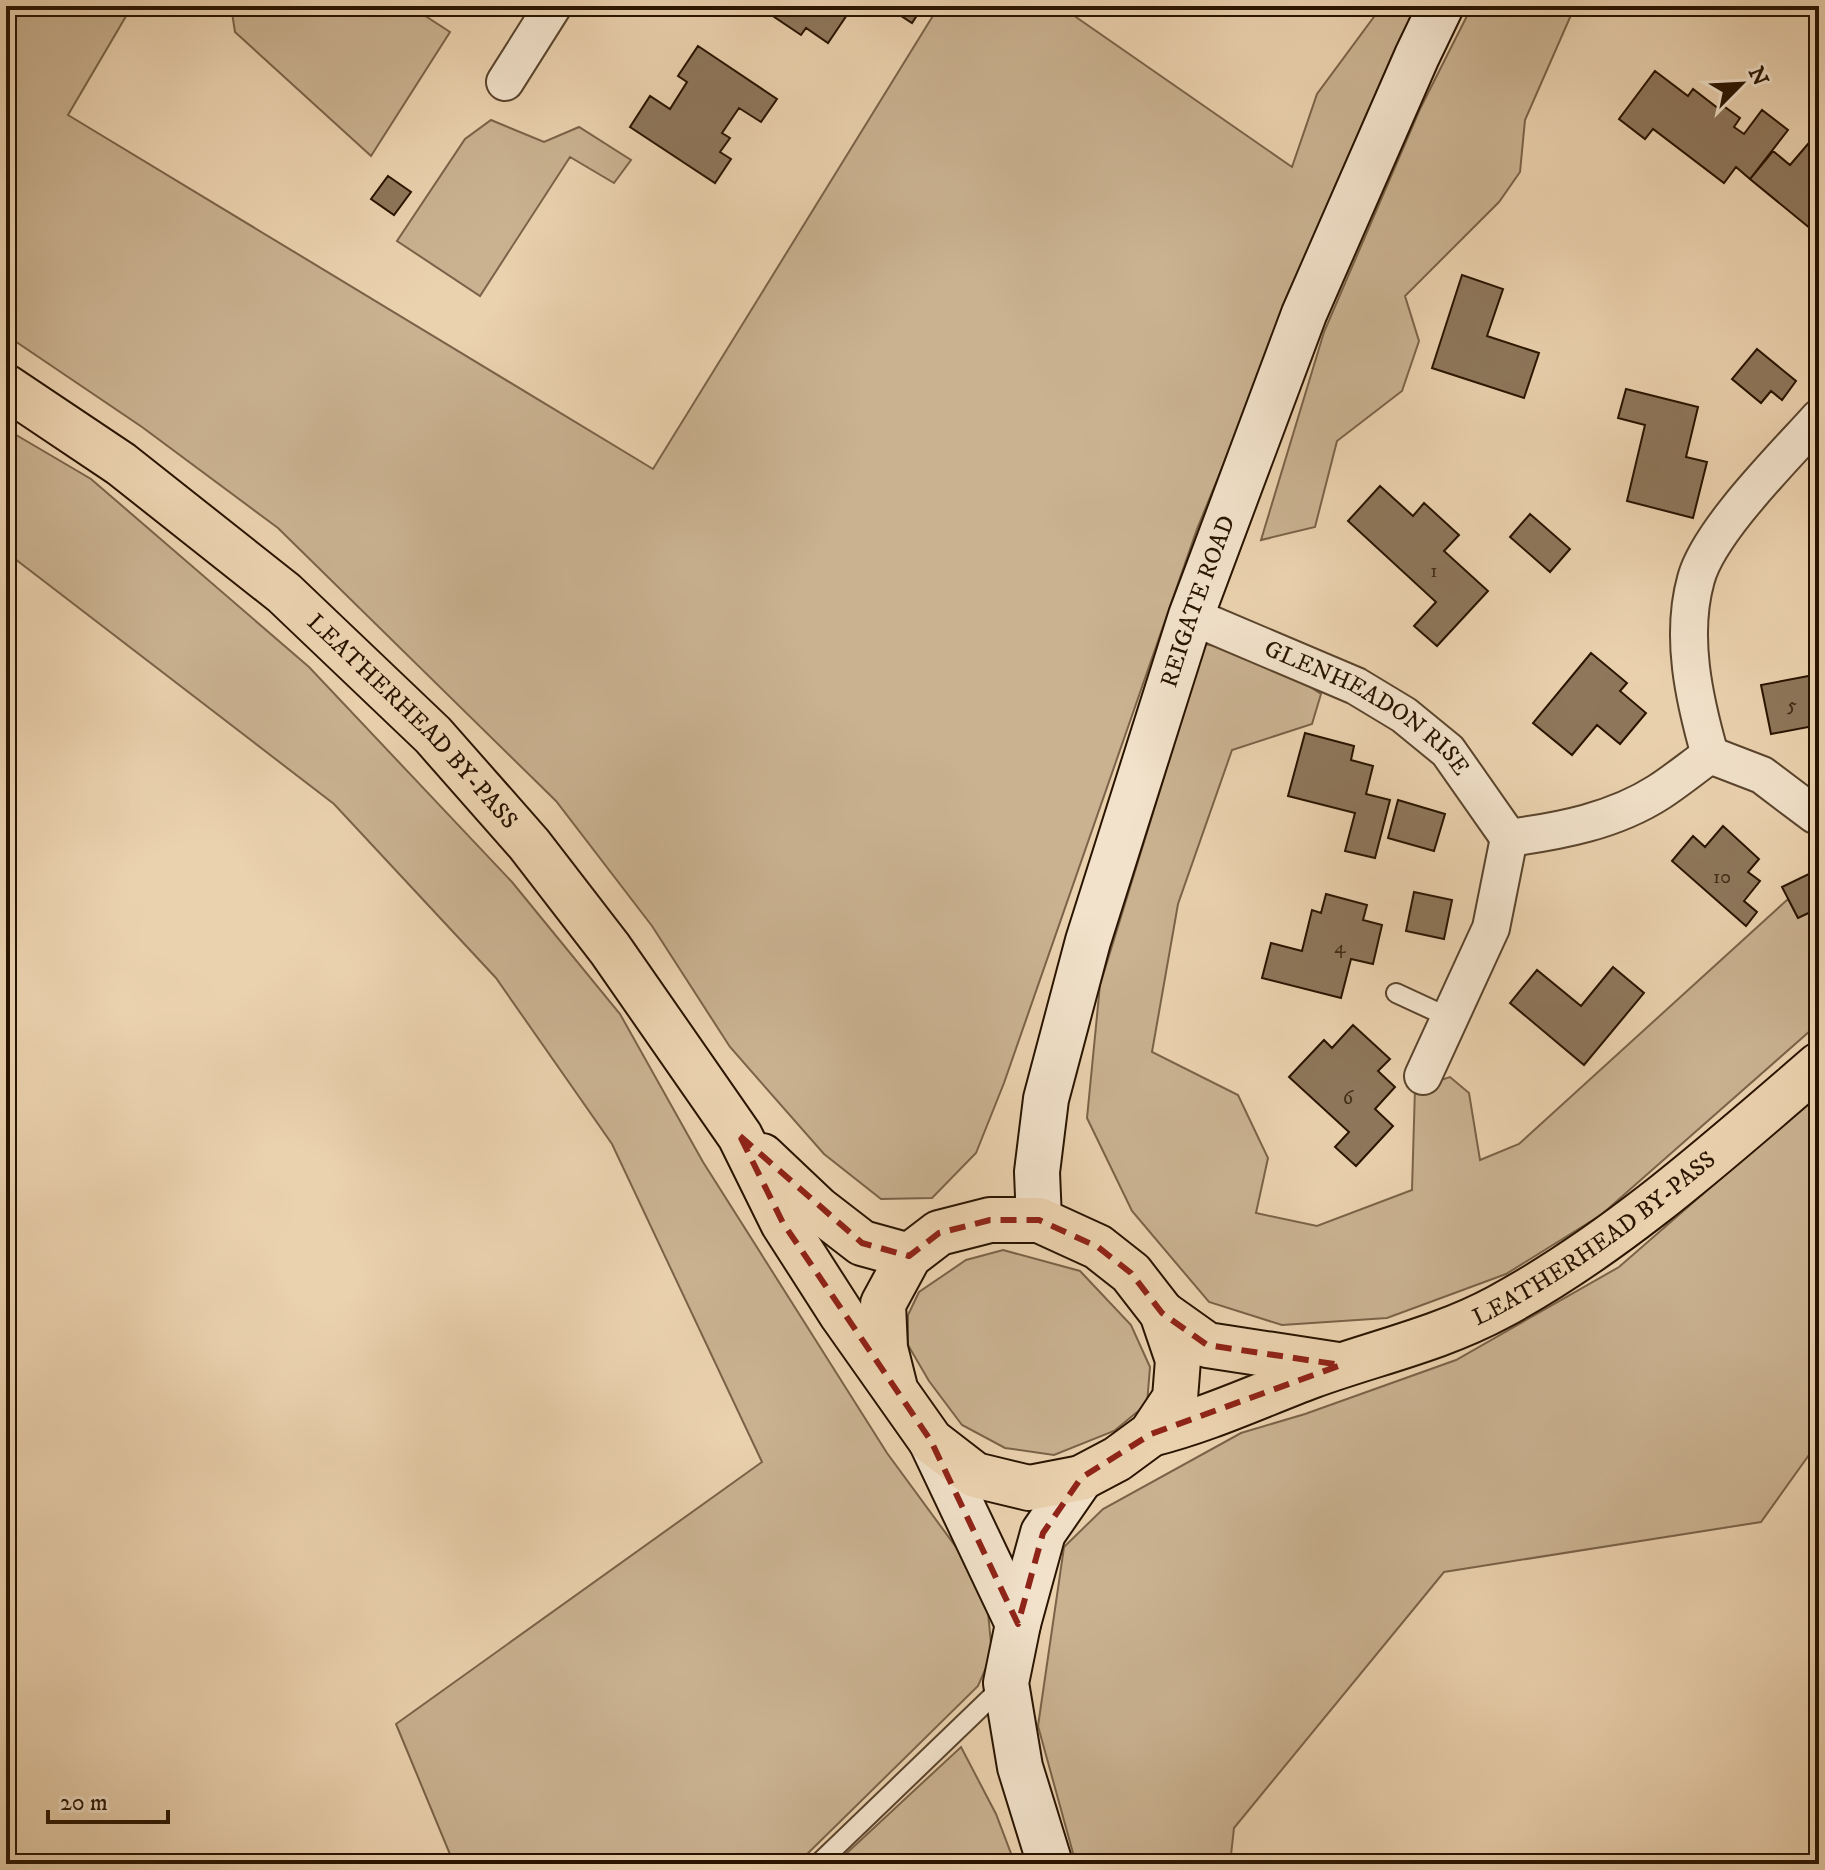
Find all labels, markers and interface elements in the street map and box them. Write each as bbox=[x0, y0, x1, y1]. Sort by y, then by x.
north arrow bbox=[1701, 44, 1781, 124]
text: N bbox=[1742, 63, 1774, 90]
street label: REIGATE ROAD bbox=[1154, 511, 1242, 691]
house number: 1 bbox=[1430, 559, 1438, 584]
street label: LEATHERHEAD BY-PASS bbox=[300, 608, 524, 835]
street label: GLENHEADON RISE bbox=[1260, 634, 1476, 782]
house number: 5 bbox=[1787, 693, 1797, 718]
house number: 10 bbox=[1713, 865, 1731, 890]
house number: 4 bbox=[1334, 935, 1346, 960]
house number: 6 bbox=[1343, 1086, 1354, 1111]
street label: LEATHERHEAD BY-PASS bbox=[1468, 1145, 1722, 1333]
scale bar bbox=[48, 1774, 168, 1824]
text: 20 m bbox=[60, 1788, 108, 1818]

